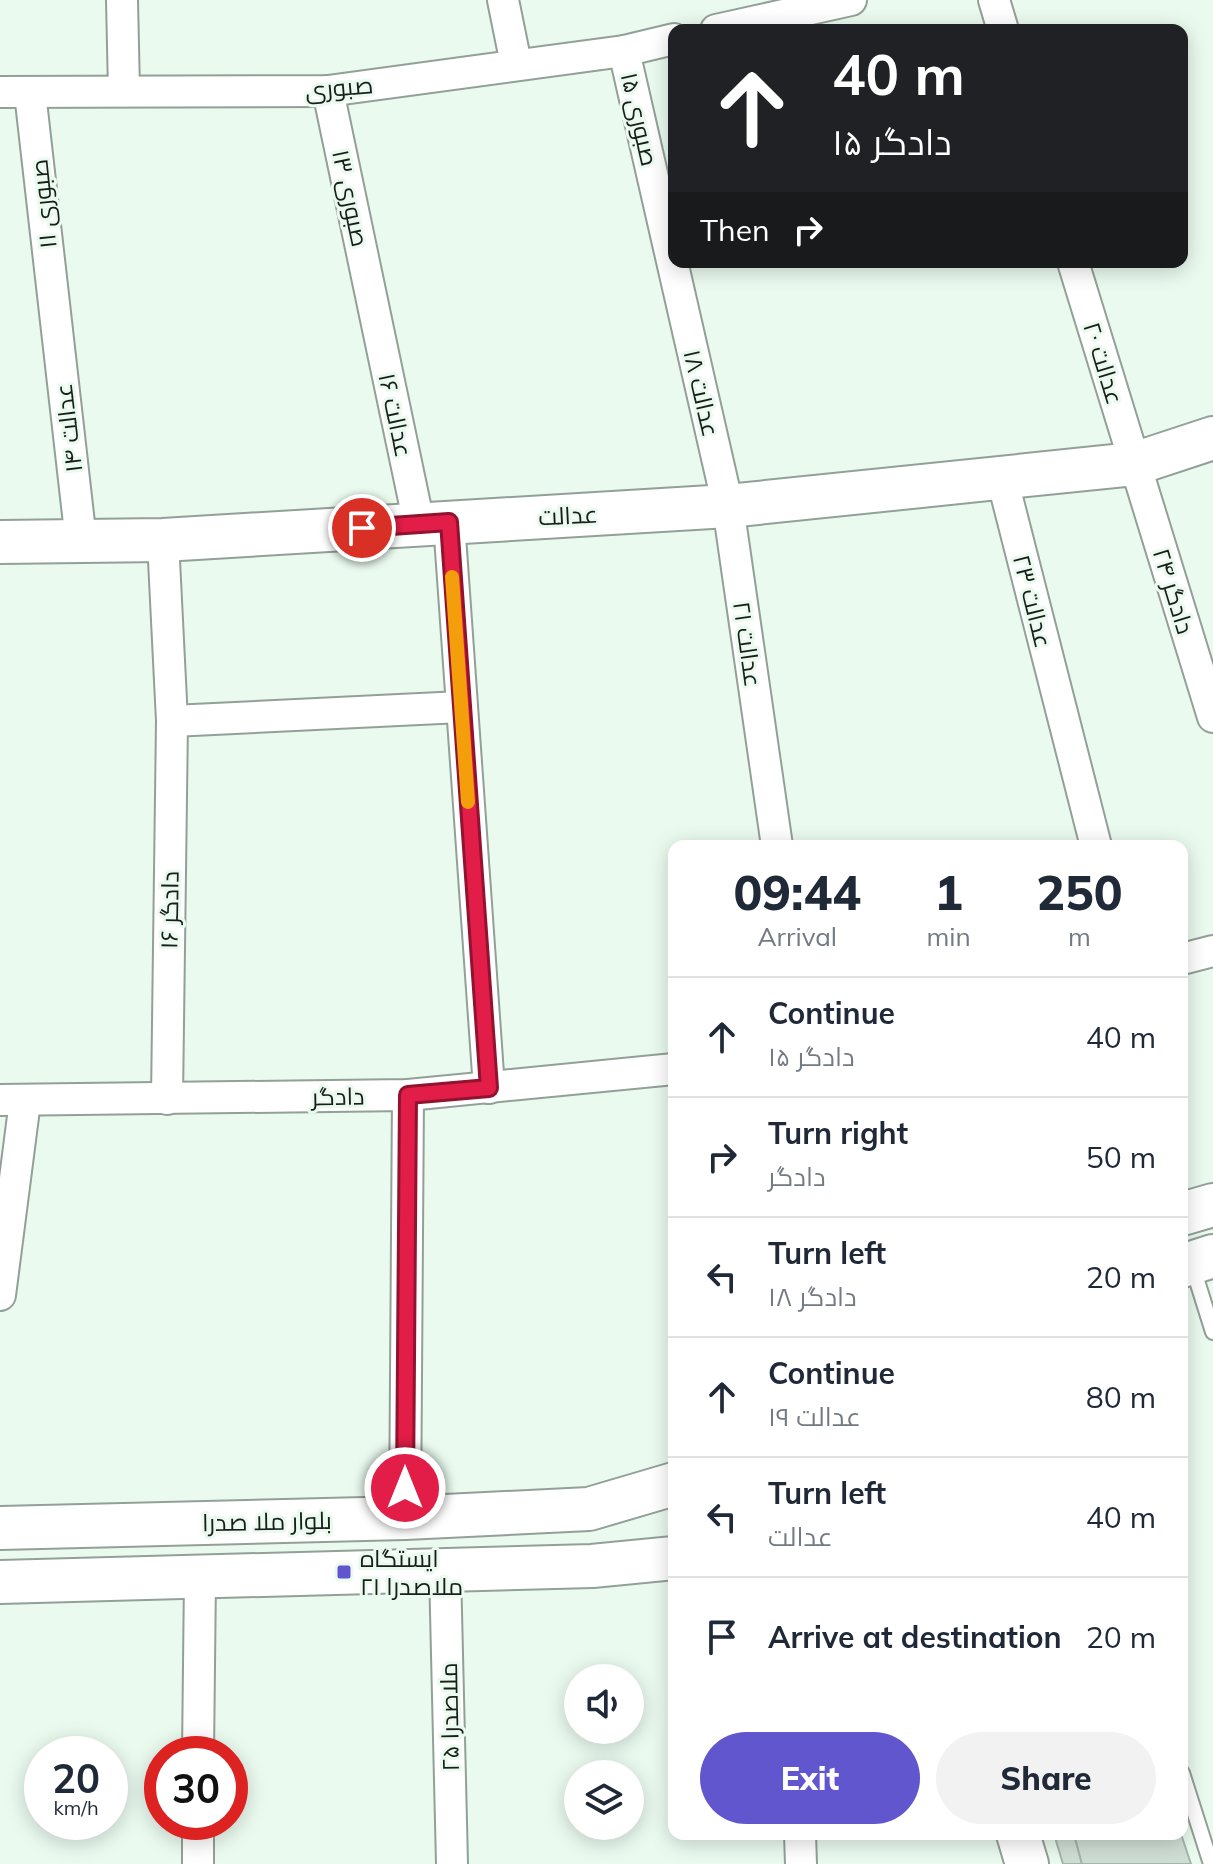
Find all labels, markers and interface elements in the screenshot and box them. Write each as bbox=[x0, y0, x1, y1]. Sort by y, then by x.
text: 40 m bbox=[832, 39, 965, 109]
icon: ahead bbox=[700, 56, 804, 160]
street label: صبوری bbox=[304, 69, 374, 105]
street label: صبوری ۱۵ bbox=[615, 69, 665, 169]
text: دادگر ۱۵ bbox=[832, 119, 952, 164]
street label: صبوری ۱۳ bbox=[326, 147, 376, 249]
street label: صبوری ۱۱ bbox=[23, 158, 63, 250]
icon: right bbox=[786, 208, 830, 252]
text: Then bbox=[700, 211, 770, 249]
street label: عدالت ۲۰ bbox=[1077, 318, 1131, 408]
street label: عدالت ۱۸ bbox=[677, 347, 727, 439]
street label: عدالت ۱۶ bbox=[373, 370, 419, 460]
street label: عدالت ۱۴ bbox=[48, 382, 88, 474]
pin bbox=[328, 494, 396, 562]
street label: عدالت bbox=[537, 498, 599, 532]
icon: arrive bbox=[340, 506, 384, 550]
street label: دادگر ۲۴ bbox=[1147, 545, 1201, 637]
street label: عدالت ۲۳ bbox=[1007, 551, 1059, 651]
street label: عدالت ۲۱ bbox=[727, 599, 769, 689]
text: 09:44 bbox=[733, 862, 861, 922]
text: 1 bbox=[934, 862, 963, 922]
text: 250 bbox=[1036, 862, 1123, 922]
street label: دادگر ۱۶ bbox=[153, 871, 185, 949]
text: Arrival bbox=[757, 920, 837, 953]
text: min bbox=[927, 920, 971, 953]
text: m bbox=[1068, 920, 1091, 953]
text: Continue bbox=[768, 994, 895, 1032]
icon: ahead bbox=[700, 1015, 744, 1059]
text: 40 m bbox=[1086, 1018, 1156, 1056]
text: دادگر ۱۵ bbox=[768, 1040, 854, 1073]
street label: دادگر bbox=[309, 1081, 365, 1111]
text: Turn right bbox=[768, 1114, 908, 1152]
icon: right bbox=[700, 1135, 744, 1179]
text: 50 m bbox=[1086, 1138, 1156, 1176]
text: دادگر bbox=[768, 1160, 825, 1193]
text: Turn left bbox=[768, 1234, 886, 1272]
icon: left bbox=[700, 1255, 744, 1299]
text: 20 m bbox=[1086, 1258, 1156, 1296]
text: دادگر ۱۸ bbox=[768, 1280, 857, 1313]
text: Continue bbox=[768, 1354, 895, 1392]
icon: ahead bbox=[700, 1375, 744, 1419]
text: 80 m bbox=[1086, 1378, 1156, 1416]
text: عدالت ۱۹ bbox=[768, 1400, 861, 1433]
position arrow bbox=[363, 1446, 447, 1530]
text: Turn left bbox=[768, 1474, 886, 1512]
icon: left bbox=[700, 1495, 744, 1539]
text: 40 m bbox=[1086, 1498, 1156, 1536]
street label: بلوار ملا صدرا bbox=[202, 1505, 332, 1537]
text: عدالت bbox=[768, 1520, 833, 1553]
place label: ایستگاه ملاصدرا ۲۱ bbox=[360, 1543, 463, 1601]
marker: ایستگاه ملاصدرا ۲۱ bbox=[335, 1563, 353, 1581]
icon: arrive bbox=[700, 1615, 744, 1659]
text: Arrive at destination bbox=[768, 1618, 1062, 1656]
text: 20 m bbox=[1086, 1618, 1156, 1656]
street label: ملاصدرا ۲۵ bbox=[433, 1662, 465, 1772]
map controls bbox=[564, 1664, 644, 1840]
button: sound bbox=[564, 1664, 644, 1744]
button: Exit bbox=[700, 1732, 920, 1824]
button: Share bbox=[936, 1732, 1156, 1824]
speed limit sign: 30 bbox=[144, 1736, 248, 1840]
text: 20 bbox=[52, 1753, 100, 1803]
button: layers bbox=[564, 1760, 644, 1840]
text: km/h bbox=[53, 1795, 99, 1820]

